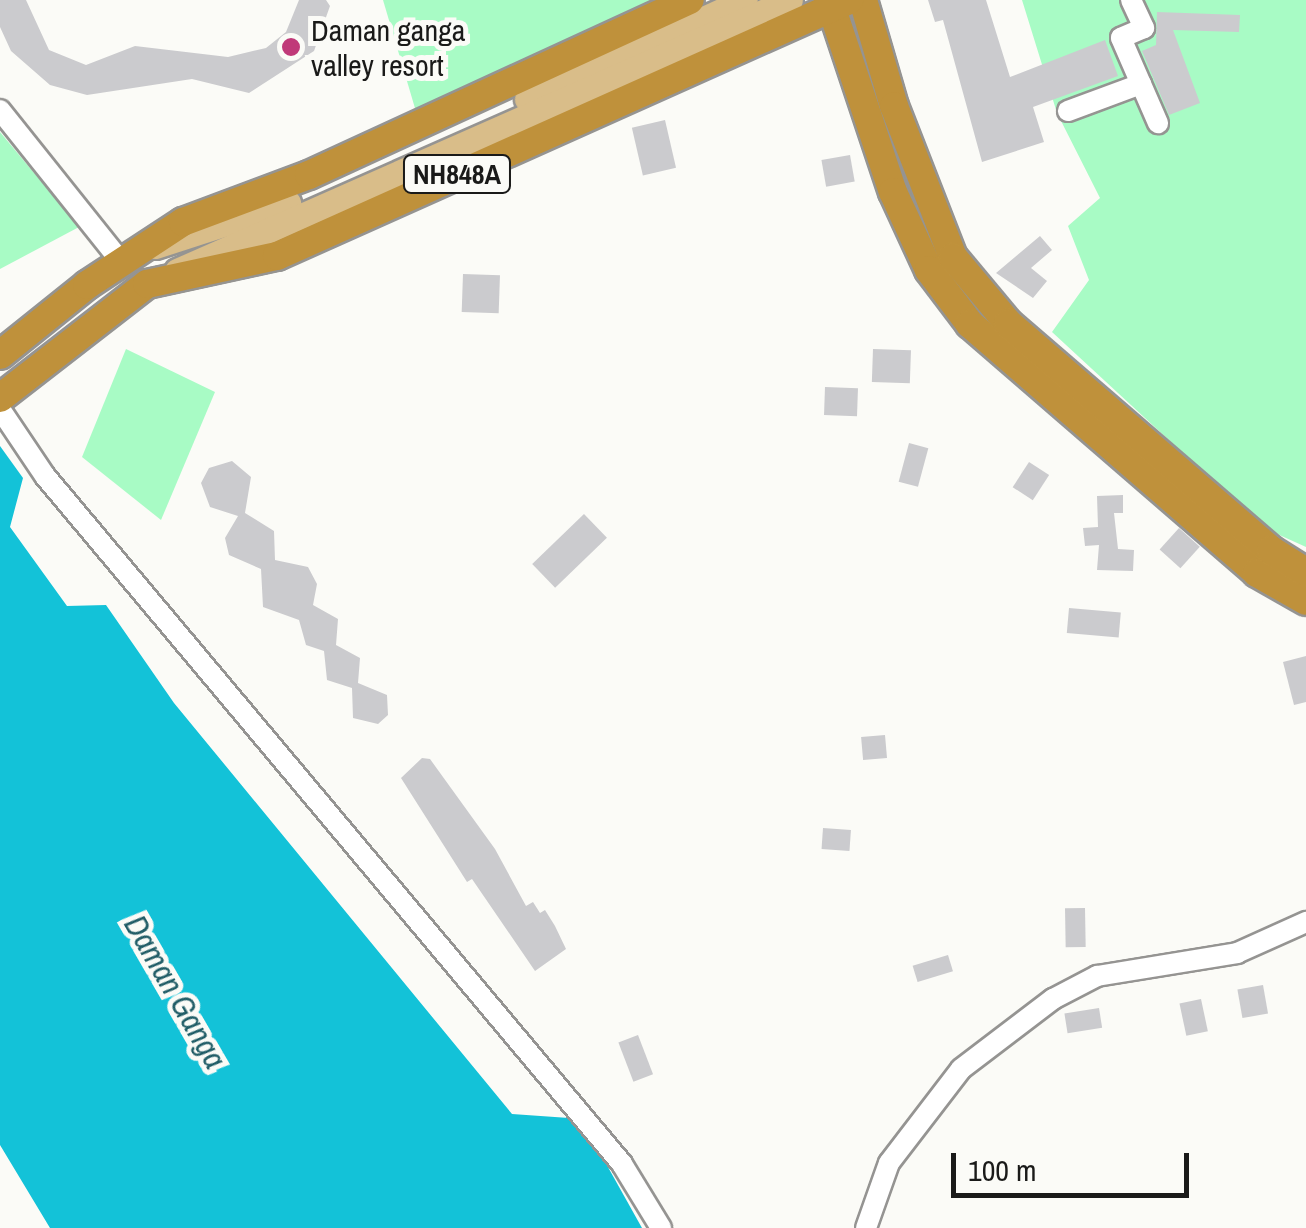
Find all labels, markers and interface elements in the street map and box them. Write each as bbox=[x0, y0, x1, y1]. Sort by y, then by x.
place label: Daman ganga valley resort bbox=[311, 12, 466, 82]
marker: Daman ganga valley resort bbox=[280, 36, 302, 58]
road number: NH848A bbox=[402, 151, 512, 197]
water label: Daman Ganga bbox=[116, 909, 234, 1075]
scale bar bbox=[956, 1133, 1194, 1195]
text: 100 m bbox=[968, 1150, 1036, 1190]

